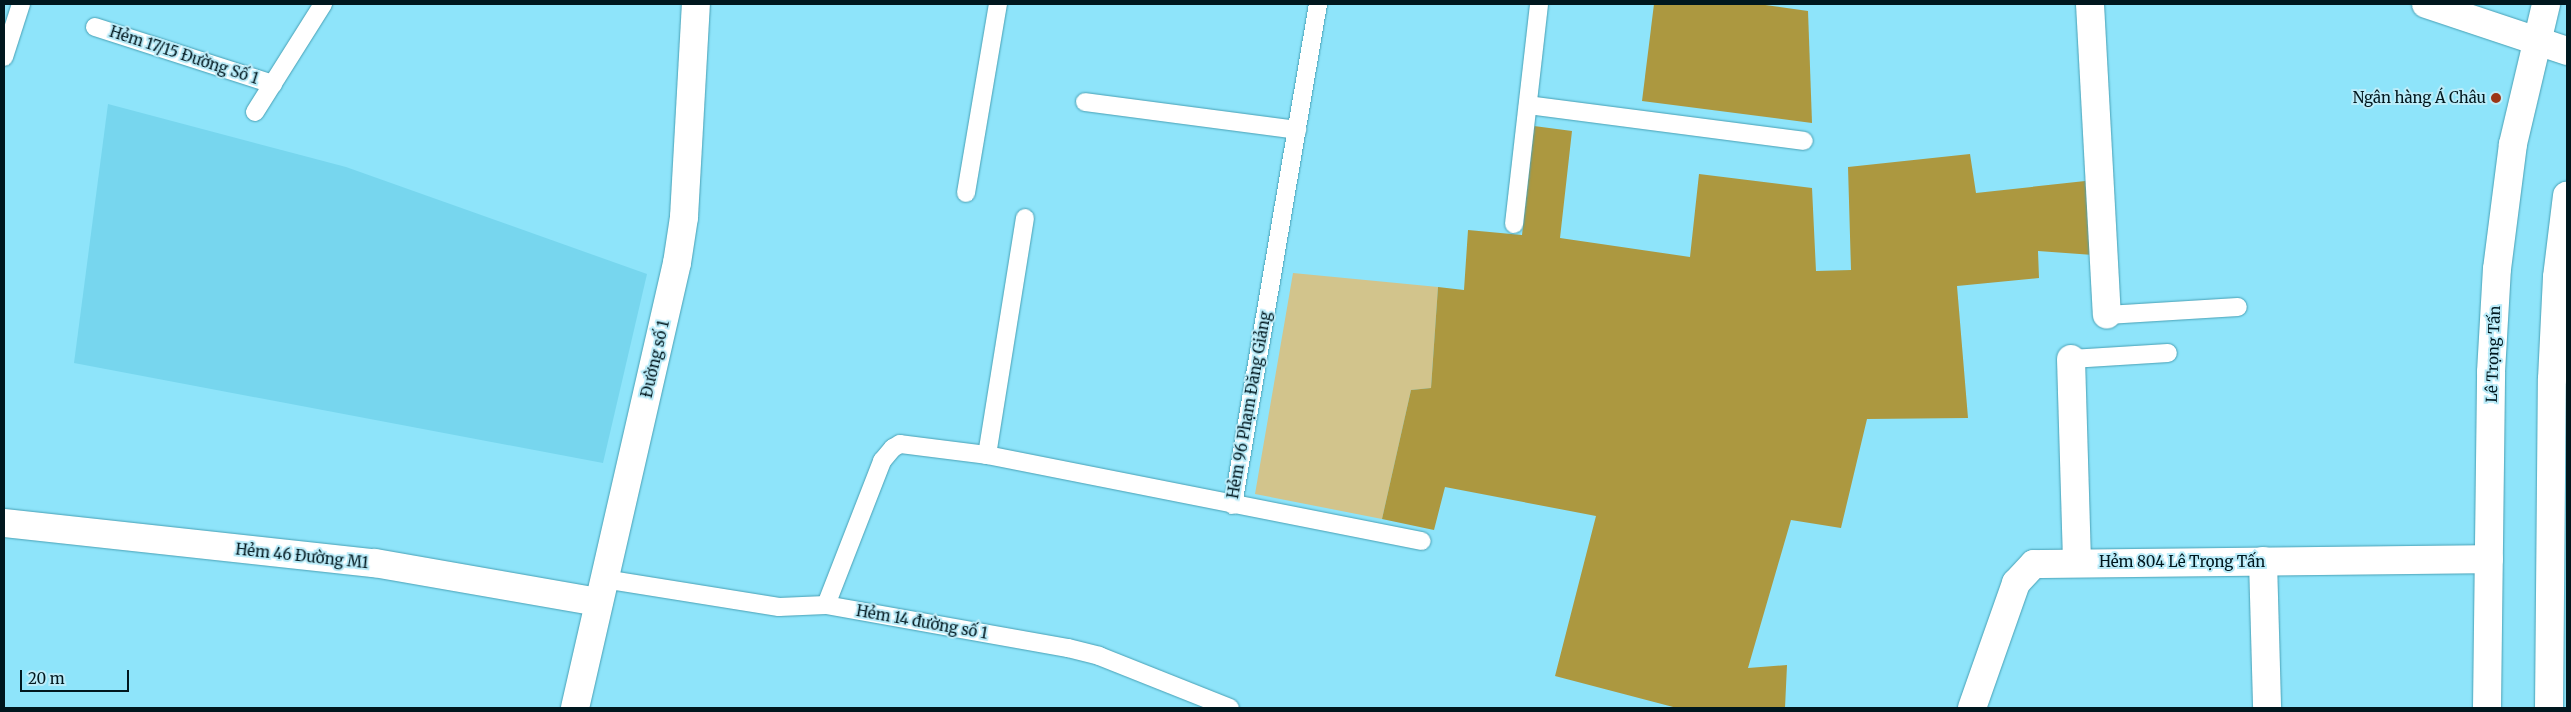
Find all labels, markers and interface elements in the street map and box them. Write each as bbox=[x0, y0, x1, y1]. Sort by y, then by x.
street label: Hẻm 17/15 Đường Số 1 bbox=[107, 22, 261, 88]
place label: Ngân hàng Á Châu bbox=[2353, 89, 2486, 107]
marker: Ngân hàng Á Châu bbox=[2490, 92, 2502, 104]
street label: Lê Trọng Tấn bbox=[2482, 305, 2504, 403]
street label: Hẻm 96 Phạm Đăng Giảng bbox=[1224, 310, 1274, 500]
street label: Đường số 1 bbox=[637, 319, 673, 399]
street label: Hẻm 46 Đường M1 bbox=[235, 540, 369, 572]
street label: Hẻm 804 Lê Trọng Tấn bbox=[2099, 553, 2265, 571]
street label: Hẻm 14 đường số 1 bbox=[855, 602, 989, 642]
scale bar bbox=[22, 660, 131, 692]
text: 20 m bbox=[28, 669, 65, 688]

